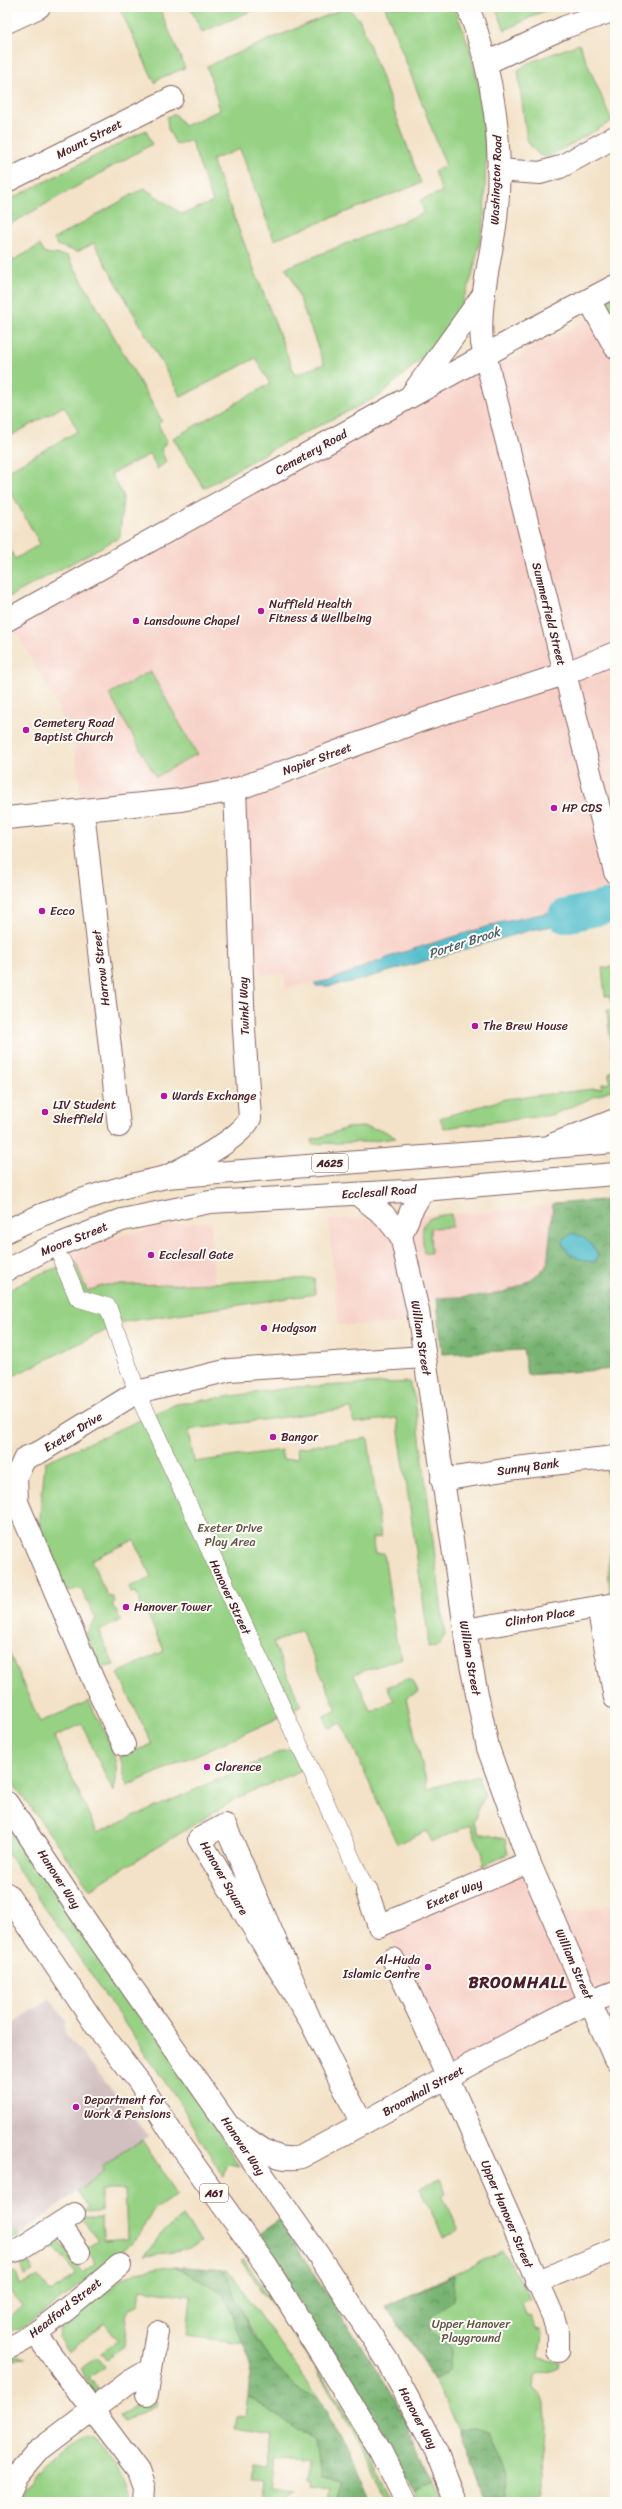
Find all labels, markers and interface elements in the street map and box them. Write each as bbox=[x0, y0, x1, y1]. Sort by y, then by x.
street label: Mount Street bbox=[52, 113, 126, 165]
street label: Washington Road bbox=[483, 133, 509, 225]
street label: Cemetery Road bbox=[271, 423, 352, 481]
street label: Summerfield Street bbox=[526, 560, 572, 668]
place label: Nuffield Health Fitness & Wellbeing bbox=[269, 593, 372, 629]
marker: Nuffield Health Fitness & Wellbeing bbox=[256, 606, 266, 616]
place label: Lansdowne Chapel bbox=[144, 610, 240, 632]
marker: Lansdowne Chapel bbox=[131, 616, 141, 626]
place label: Cemetery Road Baptist Church bbox=[34, 712, 115, 748]
marker: Cemetery Road Baptist Church bbox=[21, 725, 31, 735]
street label: Napier Street bbox=[279, 736, 355, 782]
place label: HP CDS bbox=[562, 797, 603, 819]
marker: HP CDS bbox=[549, 803, 559, 813]
place label: Ecco bbox=[50, 900, 75, 922]
marker: Ecco bbox=[37, 906, 47, 916]
water label: Porter Brook bbox=[425, 919, 505, 965]
street label: Harrow Street bbox=[85, 928, 117, 1007]
street label: Twinkl Way bbox=[232, 976, 256, 1035]
place label: The Brew House bbox=[483, 1015, 568, 1037]
marker: The Brew House bbox=[470, 1021, 480, 1031]
place label: Wards Exchange bbox=[172, 1085, 256, 1107]
marker: Wards Exchange bbox=[159, 1091, 169, 1101]
place label: LIV Student Sheffield bbox=[53, 1094, 116, 1130]
marker: LIV Student Sheffield bbox=[40, 1107, 50, 1117]
road number: A625 bbox=[312, 1154, 348, 1172]
street label: Ecclesall Road bbox=[341, 1178, 419, 1206]
street label: Moore Street bbox=[37, 1215, 111, 1263]
place label: Ecclesall Gate bbox=[159, 1244, 234, 1266]
marker: Ecclesall Gate bbox=[146, 1250, 156, 1260]
street label: William Street bbox=[404, 1299, 438, 1378]
place label: Hodgson bbox=[272, 1317, 317, 1339]
marker: Hodgson bbox=[259, 1323, 269, 1333]
street label: Exeter Drive bbox=[39, 1406, 107, 1458]
place label: Bangor bbox=[281, 1426, 319, 1448]
marker: Bangor bbox=[268, 1432, 278, 1442]
street label: Sunny Bank bbox=[495, 1452, 561, 1482]
park label: Exeter Drive Play Area bbox=[197, 1517, 263, 1553]
street label: Hanover Street bbox=[203, 1555, 258, 1640]
place label: Hanover Tower bbox=[134, 1596, 213, 1618]
street label: Clinton Place bbox=[504, 1601, 576, 1633]
marker: Hanover Tower bbox=[121, 1602, 131, 1612]
street label: William Street bbox=[453, 1619, 488, 1698]
place label: Clarence bbox=[215, 1756, 262, 1778]
marker: Clarence bbox=[202, 1762, 212, 1772]
street label: Hanover Square bbox=[194, 1837, 254, 1920]
street label: Hanover Way bbox=[31, 1844, 87, 1914]
street label: Exeter Way bbox=[422, 1872, 487, 1916]
street label: William Street bbox=[549, 1925, 600, 2004]
place label: Al-Huda Islamic Centre bbox=[342, 1949, 421, 1985]
marker: Al-Huda Islamic Centre bbox=[423, 1962, 433, 1972]
district label: BROOMHALL bbox=[468, 1968, 568, 1997]
street label: Broomhall Street bbox=[378, 2059, 468, 2123]
place label: Department for Work & Pensions bbox=[84, 2089, 171, 2125]
marker: Department for Work & Pensions bbox=[71, 2102, 81, 2112]
street label: Hanover Way bbox=[215, 2112, 272, 2181]
street label: Upper Hanover Street bbox=[474, 2156, 540, 2273]
road number: A61 bbox=[200, 2184, 228, 2202]
street label: Headford Street bbox=[24, 2272, 106, 2344]
park label: Upper Hanover Playground bbox=[432, 2313, 511, 2349]
street label: Hanover Way bbox=[392, 2383, 444, 2454]

